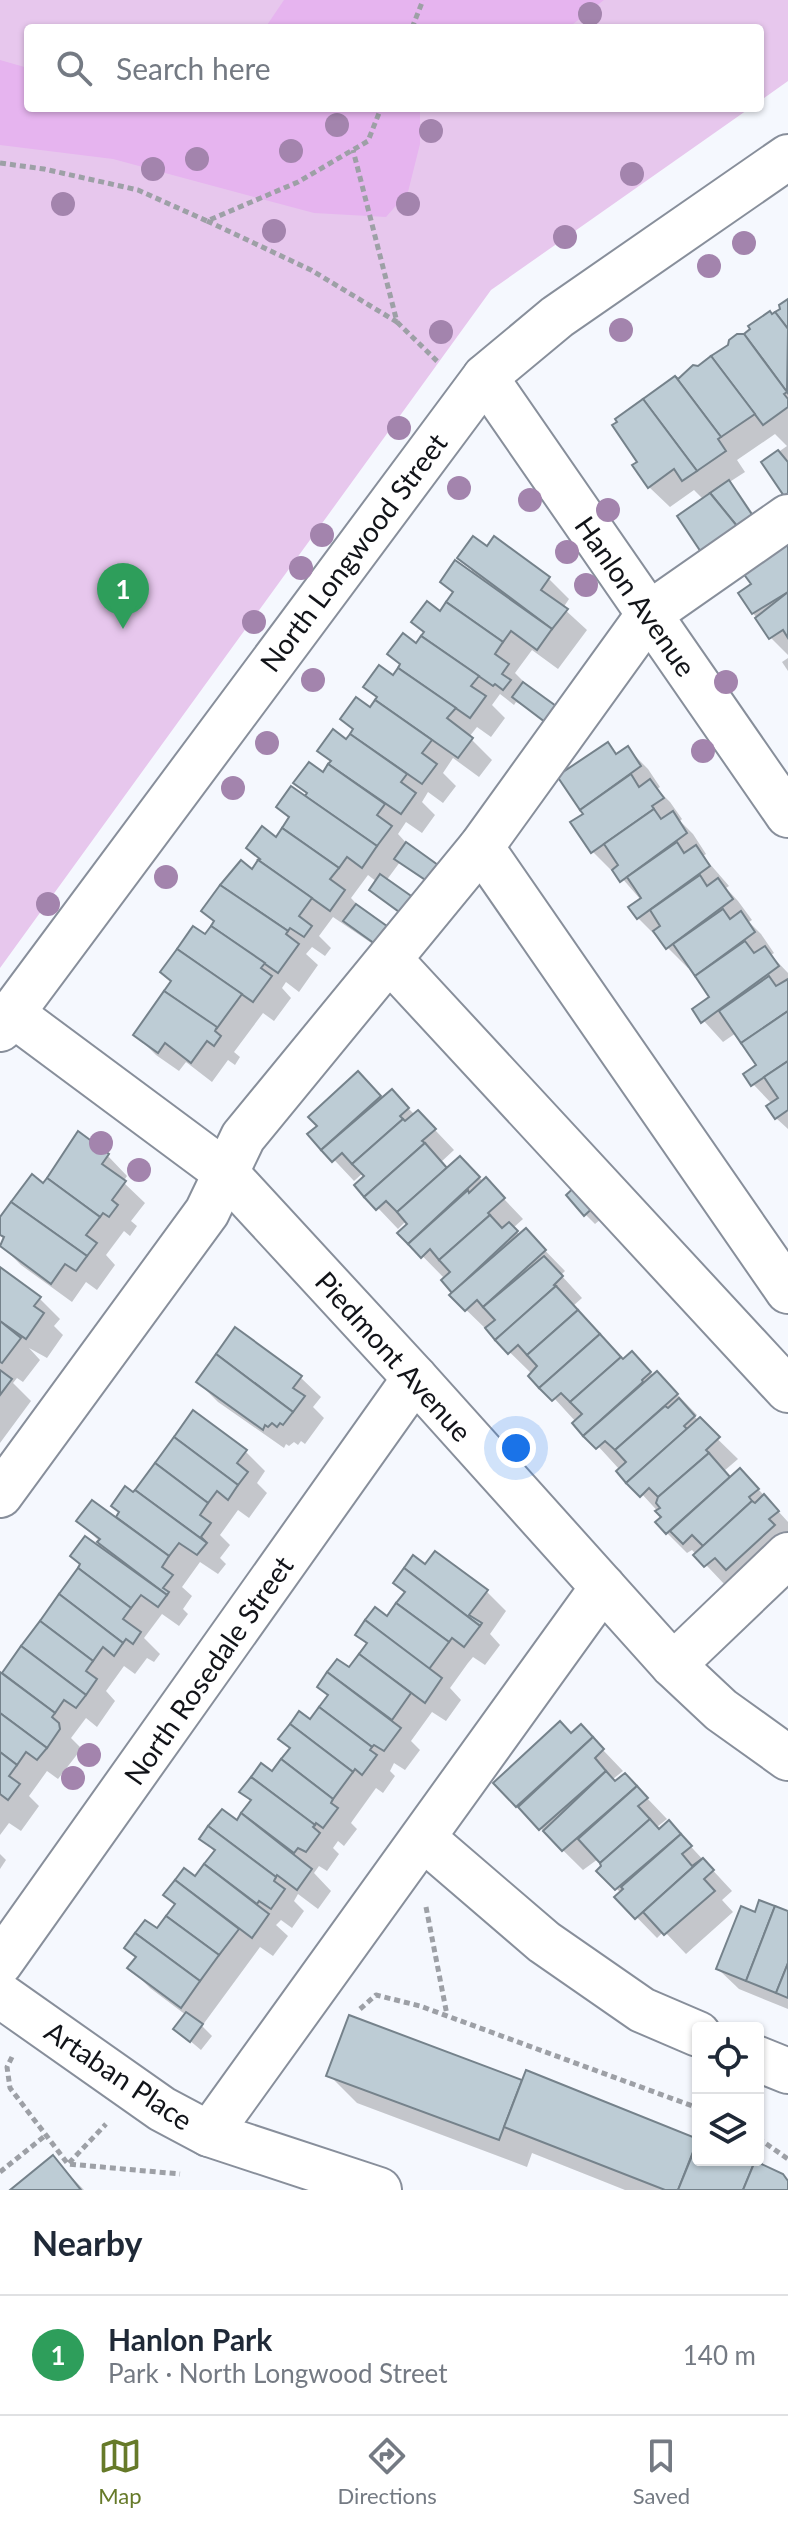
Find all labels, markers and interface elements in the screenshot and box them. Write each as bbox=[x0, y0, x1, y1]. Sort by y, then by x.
search box bbox=[24, 24, 764, 112]
icon: search bbox=[52, 46, 96, 90]
text: Search here bbox=[116, 50, 271, 86]
street label: North Longwood Street bbox=[252, 426, 454, 678]
street label: Hanlon Avenue bbox=[568, 509, 704, 683]
pin: 1 bbox=[97, 563, 149, 629]
street label: Piedmont Avenue bbox=[309, 1264, 479, 1448]
your location bbox=[496, 1428, 536, 1468]
street label: North Rosedale Street bbox=[116, 1549, 300, 1791]
street label: Artaban Place bbox=[39, 2013, 199, 2137]
map controls bbox=[692, 2022, 764, 2166]
button: locate bbox=[692, 2022, 764, 2094]
button: layers bbox=[692, 2094, 764, 2166]
text: Nearby bbox=[32, 2222, 143, 2263]
text: Hanlon Park bbox=[108, 2321, 272, 2357]
text: 1 bbox=[50, 2339, 66, 2371]
text: 140 m bbox=[683, 2339, 756, 2371]
text: Park · North Longwood Street bbox=[108, 2357, 448, 2389]
tab: Map bbox=[98, 2434, 142, 2509]
tab: Directions bbox=[338, 2434, 437, 2509]
tab: Saved bbox=[633, 2434, 690, 2509]

